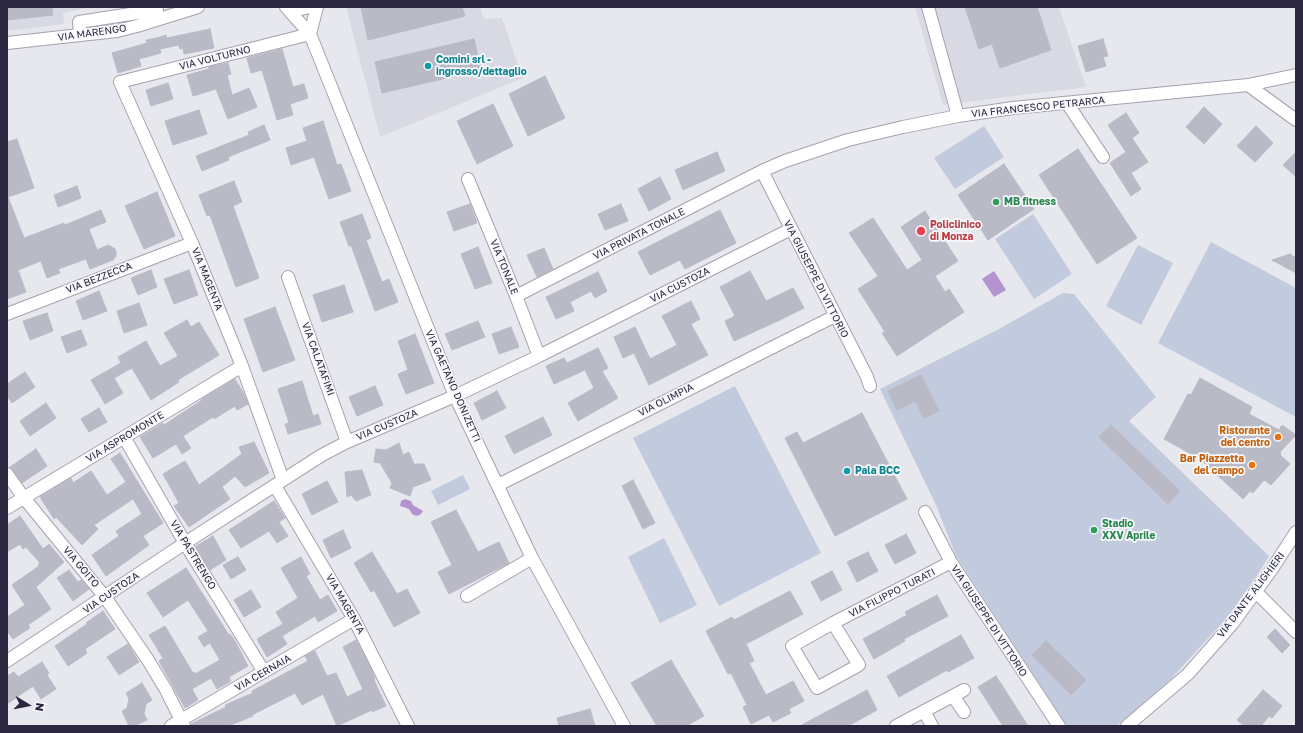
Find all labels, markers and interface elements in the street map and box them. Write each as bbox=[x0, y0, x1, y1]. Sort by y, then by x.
street label: VIA MARENGO bbox=[57, 22, 127, 44]
street label: VIA VOLTURNO bbox=[178, 43, 252, 73]
place label: Comini srl - ingrosso/dettaglio bbox=[436, 54, 527, 78]
marker: Comini srl - ingrosso/dettaglio bbox=[423, 61, 433, 71]
street label: VIA FRANCESCO PETRARCA bbox=[970, 94, 1106, 120]
place label: MB fitness bbox=[1004, 196, 1056, 208]
marker: MB fitness bbox=[991, 197, 1001, 207]
street label: VIA PRIVATA TONALE bbox=[591, 206, 687, 262]
street label: VIA GIUSEPPE DI VITTORIO bbox=[781, 218, 851, 340]
place label: Policlinico di Monza bbox=[930, 219, 981, 242]
marker: Policlinico di Monza bbox=[915, 225, 927, 237]
street label: VIA TONALE bbox=[487, 238, 521, 296]
street label: VIA MAGENTA bbox=[189, 246, 225, 312]
street label: VIA BEZZECCA bbox=[64, 260, 134, 296]
street label: VIA CUSTOZA bbox=[648, 265, 712, 305]
street label: VIA CALATAFIMI bbox=[299, 321, 337, 397]
street label: VIA GAETANO DONIZETTI bbox=[423, 328, 483, 444]
street label: VIA OLIMPIA bbox=[636, 381, 696, 419]
street label: VIA CUSTOZA bbox=[355, 407, 419, 443]
street label: VIA ASPROMONTE bbox=[84, 409, 166, 465]
place label: Ristorante del centro bbox=[1219, 425, 1270, 448]
marker: Ristorante del centro bbox=[1273, 432, 1283, 442]
place label: Bar Piazzetta del campo bbox=[1180, 453, 1244, 476]
marker: Bar Piazzetta del campo bbox=[1247, 460, 1257, 470]
place label: Pala BCC bbox=[855, 465, 900, 477]
marker: Pala BCC bbox=[842, 466, 852, 476]
street label: VIA PASTRENGO bbox=[168, 518, 218, 592]
place label: Stadio XXV Aprile bbox=[1102, 518, 1155, 542]
marker: Stadio XXV Aprile bbox=[1089, 525, 1099, 535]
street label: VIA GOITO bbox=[60, 544, 102, 590]
street label: VIA DANTE ALIGHIERI bbox=[1215, 550, 1287, 640]
street label: VIA GIUSEPPE DI VITTORIO bbox=[948, 563, 1030, 679]
street label: VIA FILIPPO TURATI bbox=[847, 566, 937, 620]
street label: VIA CUSTOZA bbox=[81, 570, 141, 616]
street label: VIA MAGENTA bbox=[323, 572, 367, 636]
street label: VIA CERNAIA bbox=[233, 652, 293, 694]
north arrow bbox=[8, 685, 48, 725]
text: N bbox=[33, 702, 47, 712]

